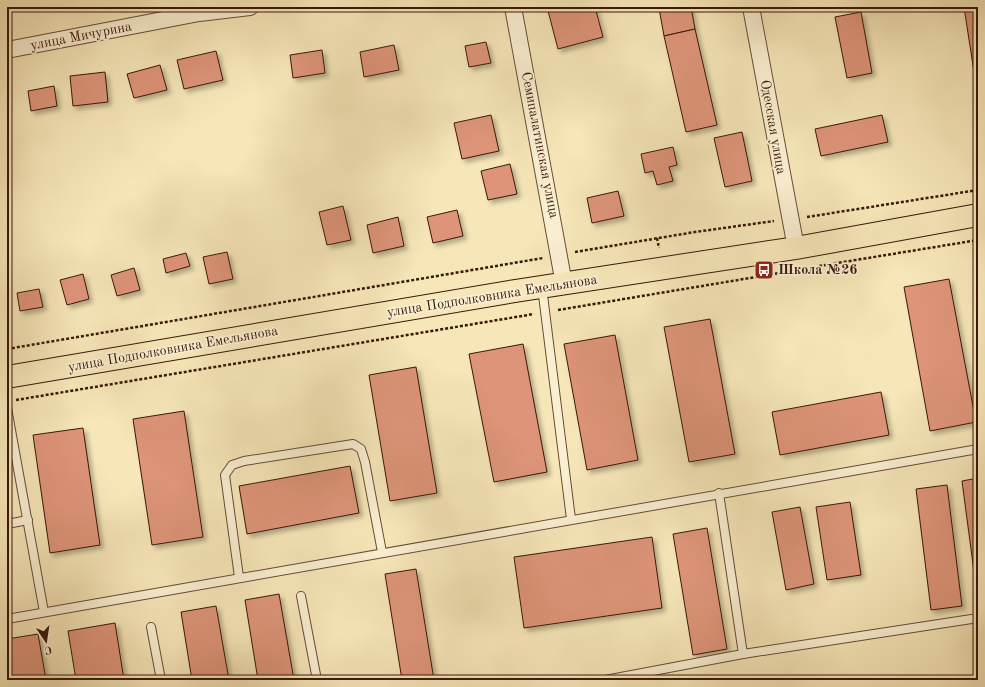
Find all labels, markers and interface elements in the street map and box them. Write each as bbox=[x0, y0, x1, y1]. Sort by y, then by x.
street label: улица Мичурина bbox=[29, 19, 133, 53]
street label: Семипалатинская улица bbox=[519, 71, 561, 219]
street label: Одесская улица bbox=[758, 79, 788, 175]
bus stop icon: Школа №26 bbox=[753, 259, 775, 281]
place label: Школа №26 bbox=[778, 263, 857, 277]
street label: улица Подполковника Емельянова bbox=[386, 272, 598, 320]
street label: улица Подполковника Емельянова bbox=[67, 324, 279, 374]
north arrow bbox=[26, 621, 66, 661]
text: С bbox=[43, 643, 53, 655]

